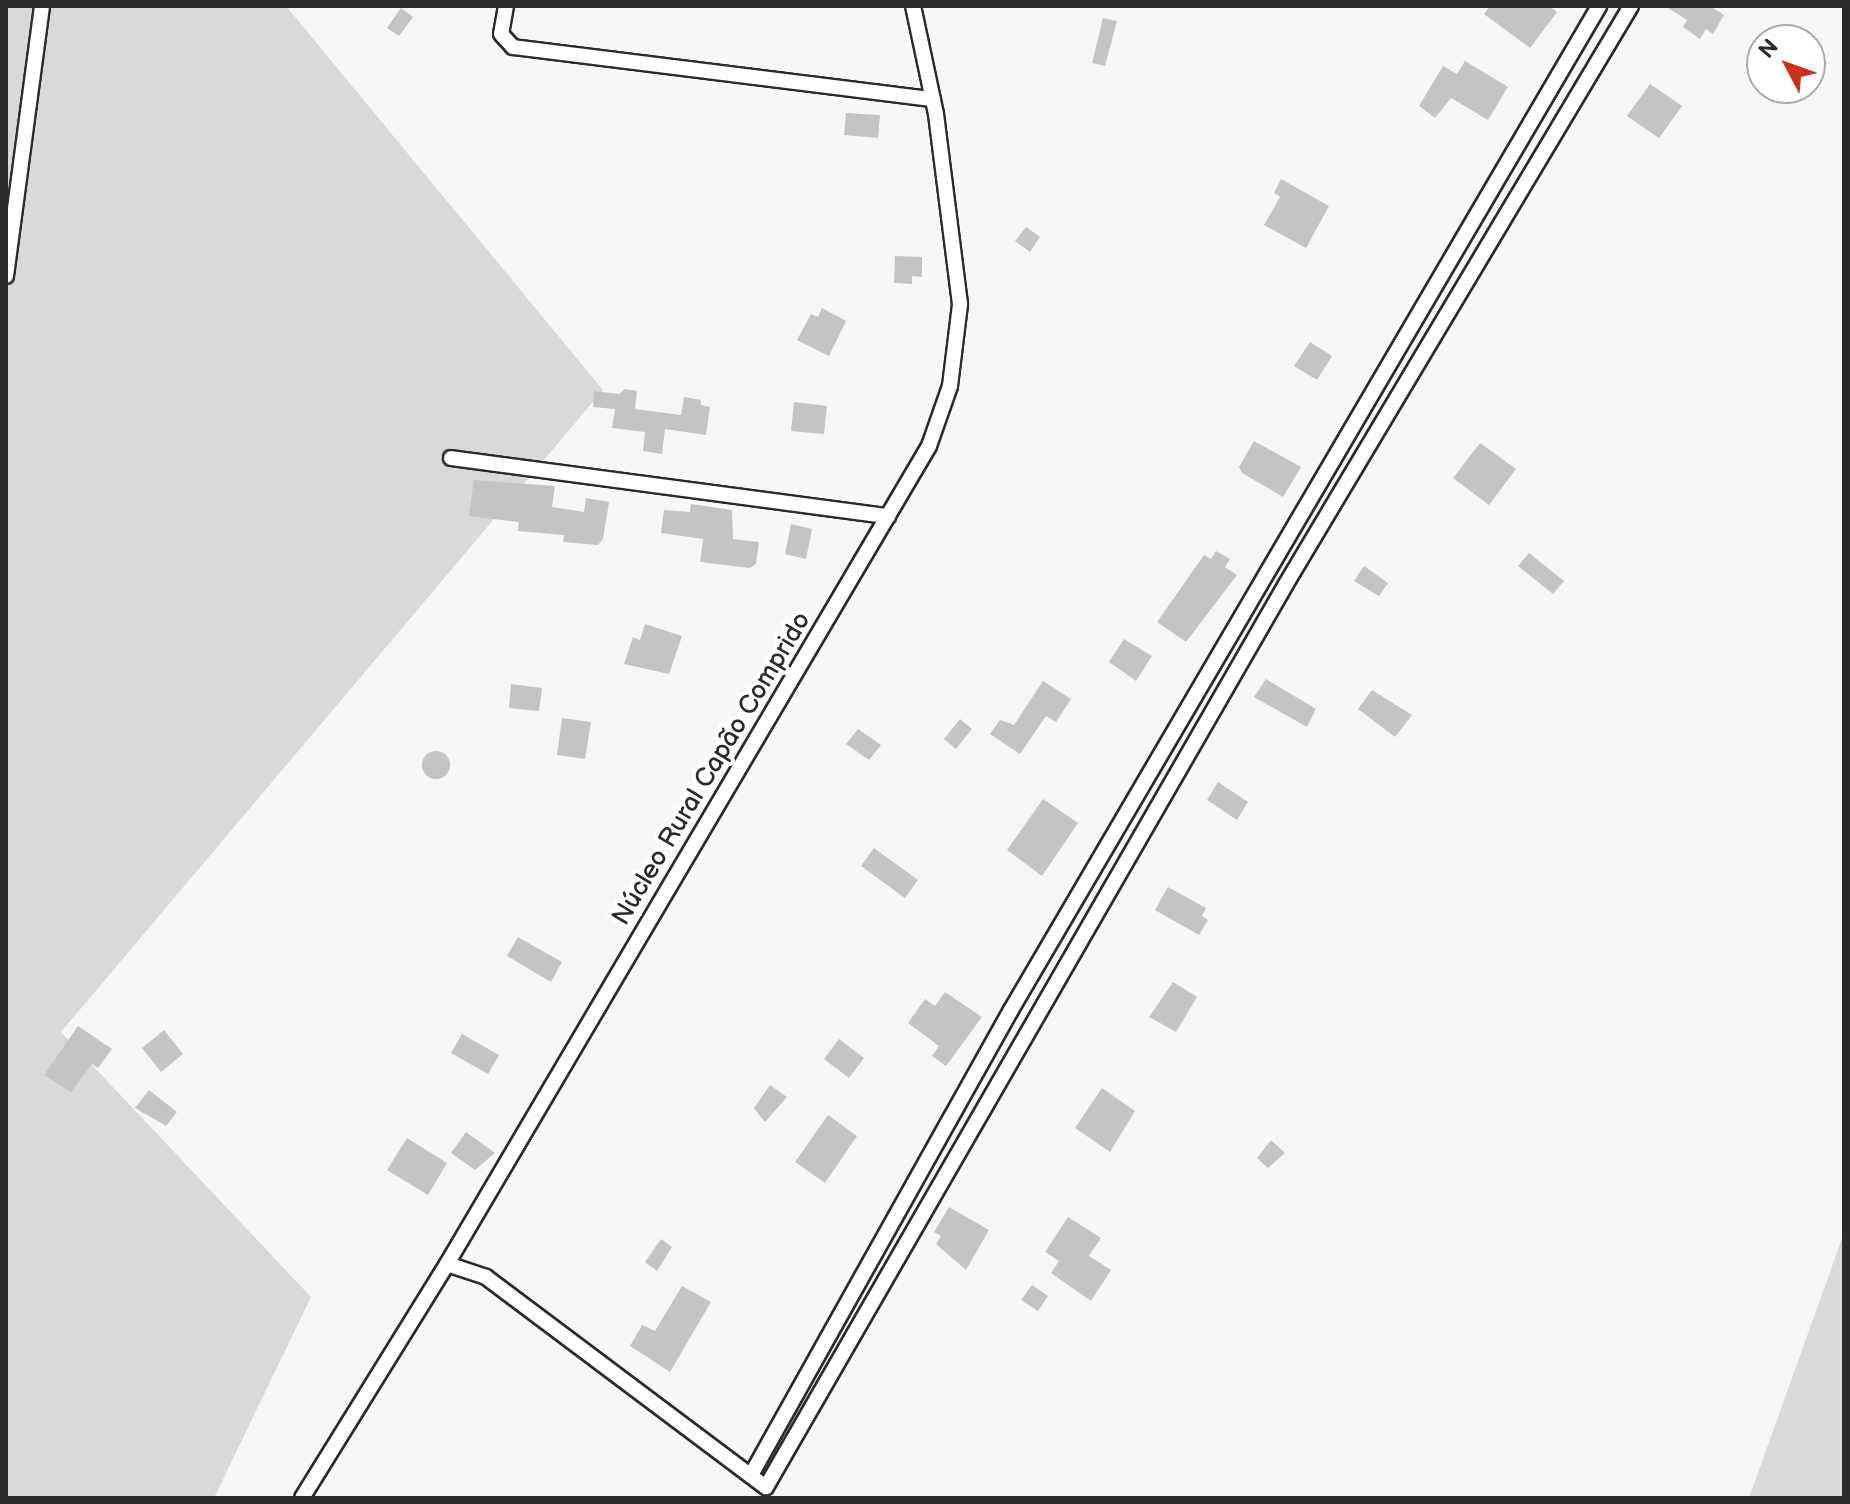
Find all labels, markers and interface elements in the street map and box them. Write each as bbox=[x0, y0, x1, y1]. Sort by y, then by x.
north arrow bbox=[1746, 24, 1826, 104]
text: N bbox=[1753, 34, 1785, 64]
street label: Núcleo Rural Capão Comprido bbox=[606, 607, 818, 931]

